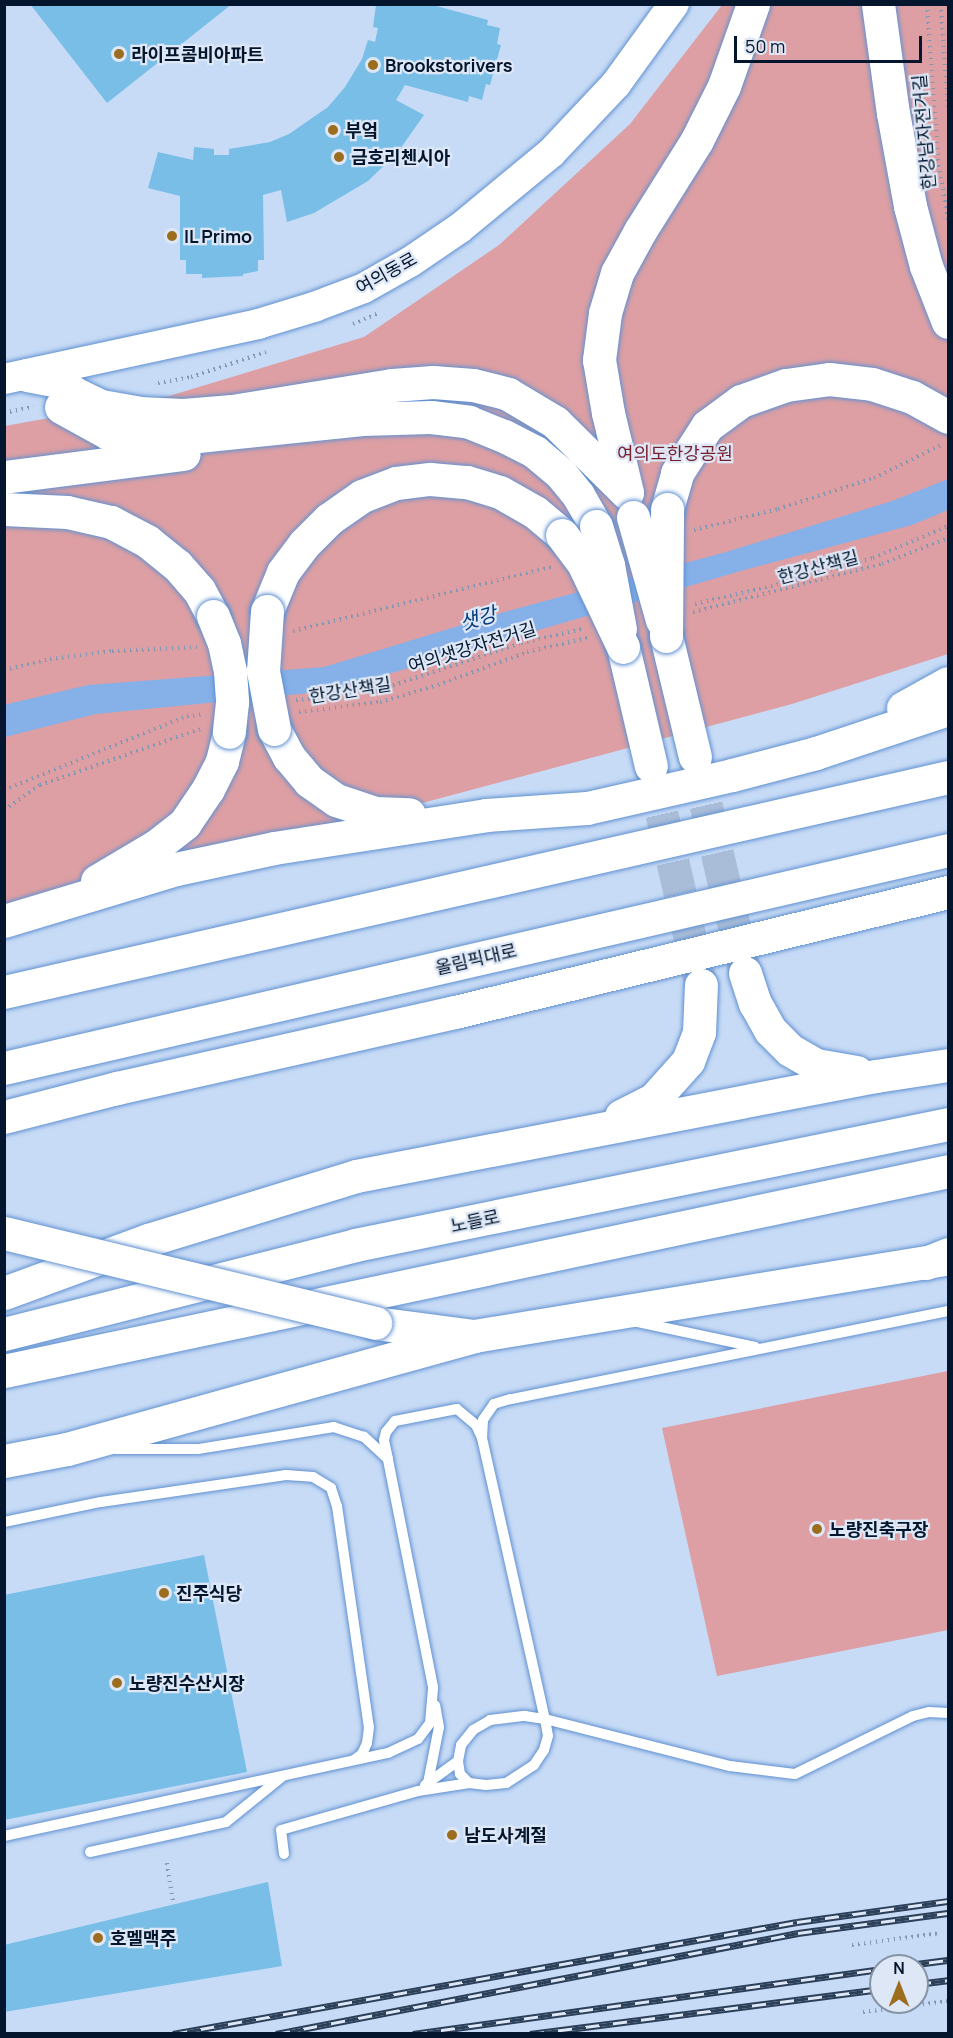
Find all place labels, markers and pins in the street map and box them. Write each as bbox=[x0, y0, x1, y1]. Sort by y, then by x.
place label: 라이프콤비아파트 bbox=[131, 43, 263, 65]
marker: 라이프콤비아파트 bbox=[112, 47, 126, 61]
place label: Brookstorivers bbox=[385, 54, 513, 76]
marker: Brookstorivers bbox=[366, 58, 380, 72]
place label: 부엌 bbox=[345, 119, 378, 141]
marker: 부엌 bbox=[326, 123, 340, 137]
place label: 금호리첸시아 bbox=[351, 146, 450, 168]
marker: 금호리첸시아 bbox=[332, 150, 346, 164]
place label: IL Primo bbox=[184, 225, 253, 247]
marker: IL Primo bbox=[165, 229, 179, 243]
place label: 노량진축구장 bbox=[829, 1518, 928, 1540]
marker: 노량진축구장 bbox=[810, 1522, 824, 1536]
place label: 진주식당 bbox=[176, 1582, 242, 1604]
marker: 진주식당 bbox=[157, 1586, 171, 1600]
place label: 노량진수산시장 bbox=[129, 1672, 245, 1694]
marker: 노량진수산시장 bbox=[110, 1676, 124, 1690]
place label: 남도사계절 bbox=[464, 1824, 547, 1846]
marker: 남도사계절 bbox=[445, 1828, 459, 1842]
place label: 호멜맥주 bbox=[110, 1927, 176, 1949]
marker: 호멜맥주 bbox=[91, 1931, 105, 1945]

